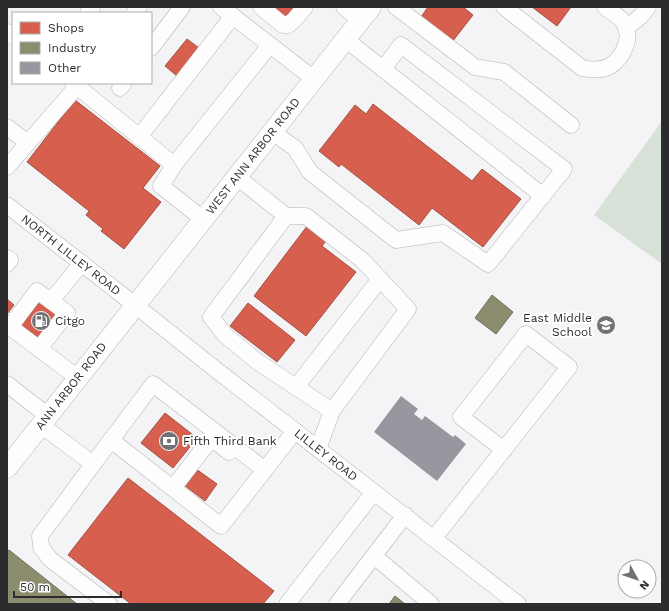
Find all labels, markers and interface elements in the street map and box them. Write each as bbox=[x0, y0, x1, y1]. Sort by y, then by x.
legend bbox=[12, 12, 152, 84]
text: Shops bbox=[48, 21, 84, 35]
text: Industry bbox=[48, 41, 97, 55]
text: Other bbox=[48, 61, 81, 75]
street label: WEST ANN ARBOR ROAD bbox=[203, 95, 303, 217]
street label: NORTH LILLEY ROAD bbox=[19, 212, 123, 298]
fuel station icon: Citgo bbox=[30, 310, 52, 332]
place label: East Middle School bbox=[523, 311, 592, 339]
place label: Citgo bbox=[55, 314, 85, 328]
school or university icon: East Middle School bbox=[595, 314, 617, 336]
street label: ANN ARBOR ROAD bbox=[33, 339, 109, 433]
street label: LILLEY ROAD bbox=[292, 426, 360, 484]
bank icon: Fifth Third Bank bbox=[158, 430, 180, 452]
place label: Fifth Third Bank bbox=[183, 434, 277, 448]
north arrow bbox=[617, 559, 657, 599]
scale bar bbox=[14, 573, 121, 599]
text: N bbox=[637, 578, 652, 592]
text: 50 m bbox=[20, 580, 50, 594]

